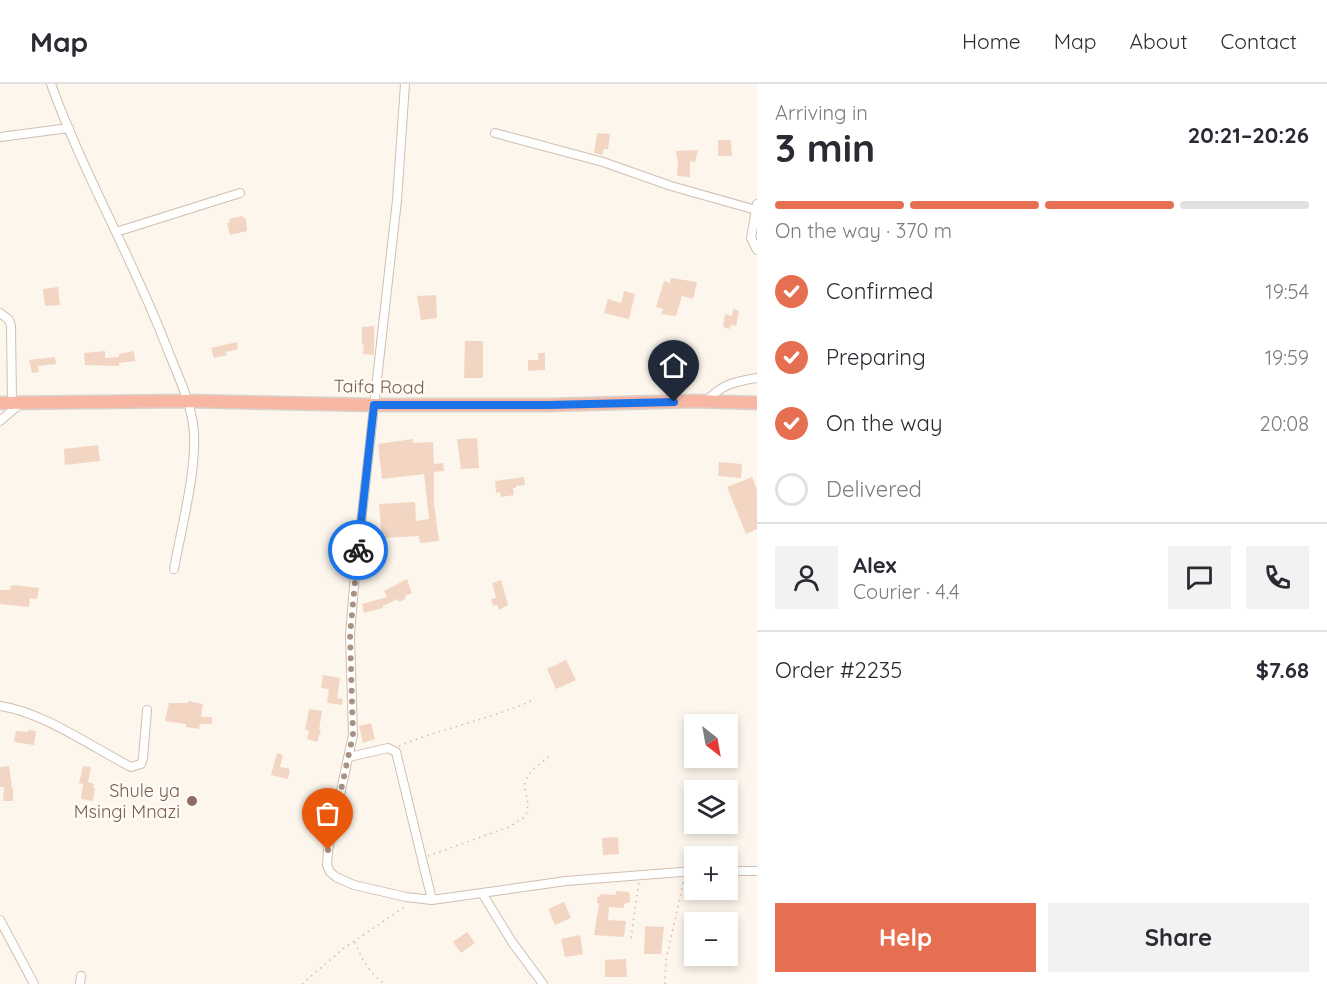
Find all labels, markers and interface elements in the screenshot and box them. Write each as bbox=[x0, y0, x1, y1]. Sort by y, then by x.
text: Map bbox=[30, 24, 88, 59]
text: Home bbox=[962, 28, 1021, 54]
text: Map bbox=[1054, 28, 1097, 54]
text: About bbox=[1130, 28, 1188, 54]
text: Contact bbox=[1221, 28, 1297, 54]
text: Arriving in bbox=[775, 100, 868, 125]
text: 20:21–20:26 bbox=[1188, 121, 1309, 149]
text: 3 min bbox=[775, 123, 875, 172]
text: On the way · 370 m bbox=[775, 218, 952, 243]
icon: check bbox=[775, 275, 808, 308]
text: Confirmed bbox=[826, 277, 933, 305]
text: 19:54 bbox=[1265, 279, 1309, 304]
pin bbox=[648, 340, 699, 402]
icon: check bbox=[775, 341, 808, 374]
text: Preparing bbox=[826, 343, 926, 371]
text: 19:59 bbox=[1265, 345, 1309, 370]
icon: home bbox=[657, 349, 690, 382]
street label: Taifa Road bbox=[333, 374, 425, 399]
icon: check bbox=[775, 407, 808, 440]
text: On the way bbox=[826, 409, 942, 437]
text: 20:08 bbox=[1260, 411, 1309, 436]
text: Delivered bbox=[826, 475, 922, 503]
courier bbox=[328, 520, 388, 580]
icon: bike bbox=[342, 534, 375, 567]
button: person bbox=[775, 546, 838, 609]
button: chat bbox=[1168, 546, 1231, 609]
button: phone bbox=[1246, 546, 1309, 609]
text: Alex bbox=[853, 551, 896, 579]
text: Courier · 4.4 bbox=[853, 579, 959, 604]
text: Order #2235 bbox=[775, 656, 902, 684]
text: $7.68 bbox=[1256, 656, 1309, 684]
north arrow bbox=[684, 714, 738, 768]
map controls bbox=[684, 714, 738, 966]
place label: Shule ya Msingi Mnazi bbox=[74, 779, 180, 823]
button: layers bbox=[684, 780, 738, 834]
pin bbox=[302, 788, 353, 850]
marker: Shule ya Msingi Mnazi bbox=[185, 794, 199, 808]
icon: bag bbox=[311, 797, 344, 830]
button: + bbox=[684, 846, 738, 900]
button: Help bbox=[775, 903, 1036, 972]
button: Share bbox=[1048, 903, 1309, 972]
button: − bbox=[684, 912, 738, 966]

